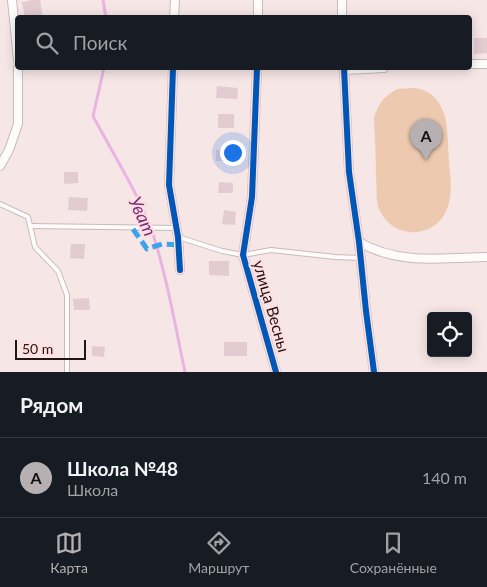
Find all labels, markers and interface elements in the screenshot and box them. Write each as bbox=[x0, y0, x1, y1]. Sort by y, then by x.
search box bbox=[15, 15, 472, 70]
icon: search bbox=[33, 29, 61, 57]
text: Поиск bbox=[73, 31, 127, 54]
pin: A bbox=[410, 119, 442, 160]
your location bbox=[220, 140, 246, 166]
water label: Уват bbox=[124, 193, 162, 239]
street label: улица Весны bbox=[250, 258, 294, 354]
map controls bbox=[427, 312, 472, 357]
button: locate bbox=[427, 312, 472, 357]
scale bar bbox=[15, 337, 86, 360]
text: 50 m bbox=[22, 340, 53, 357]
text: Рядом bbox=[20, 392, 83, 417]
text: Школа №48 bbox=[67, 457, 178, 480]
text: A bbox=[30, 468, 42, 487]
text: 140 m bbox=[422, 468, 467, 487]
text: Школа bbox=[67, 480, 118, 499]
tab: Карта bbox=[50, 529, 88, 576]
tab: Маршрут bbox=[188, 529, 249, 576]
tab: Сохранённые bbox=[350, 529, 437, 576]

